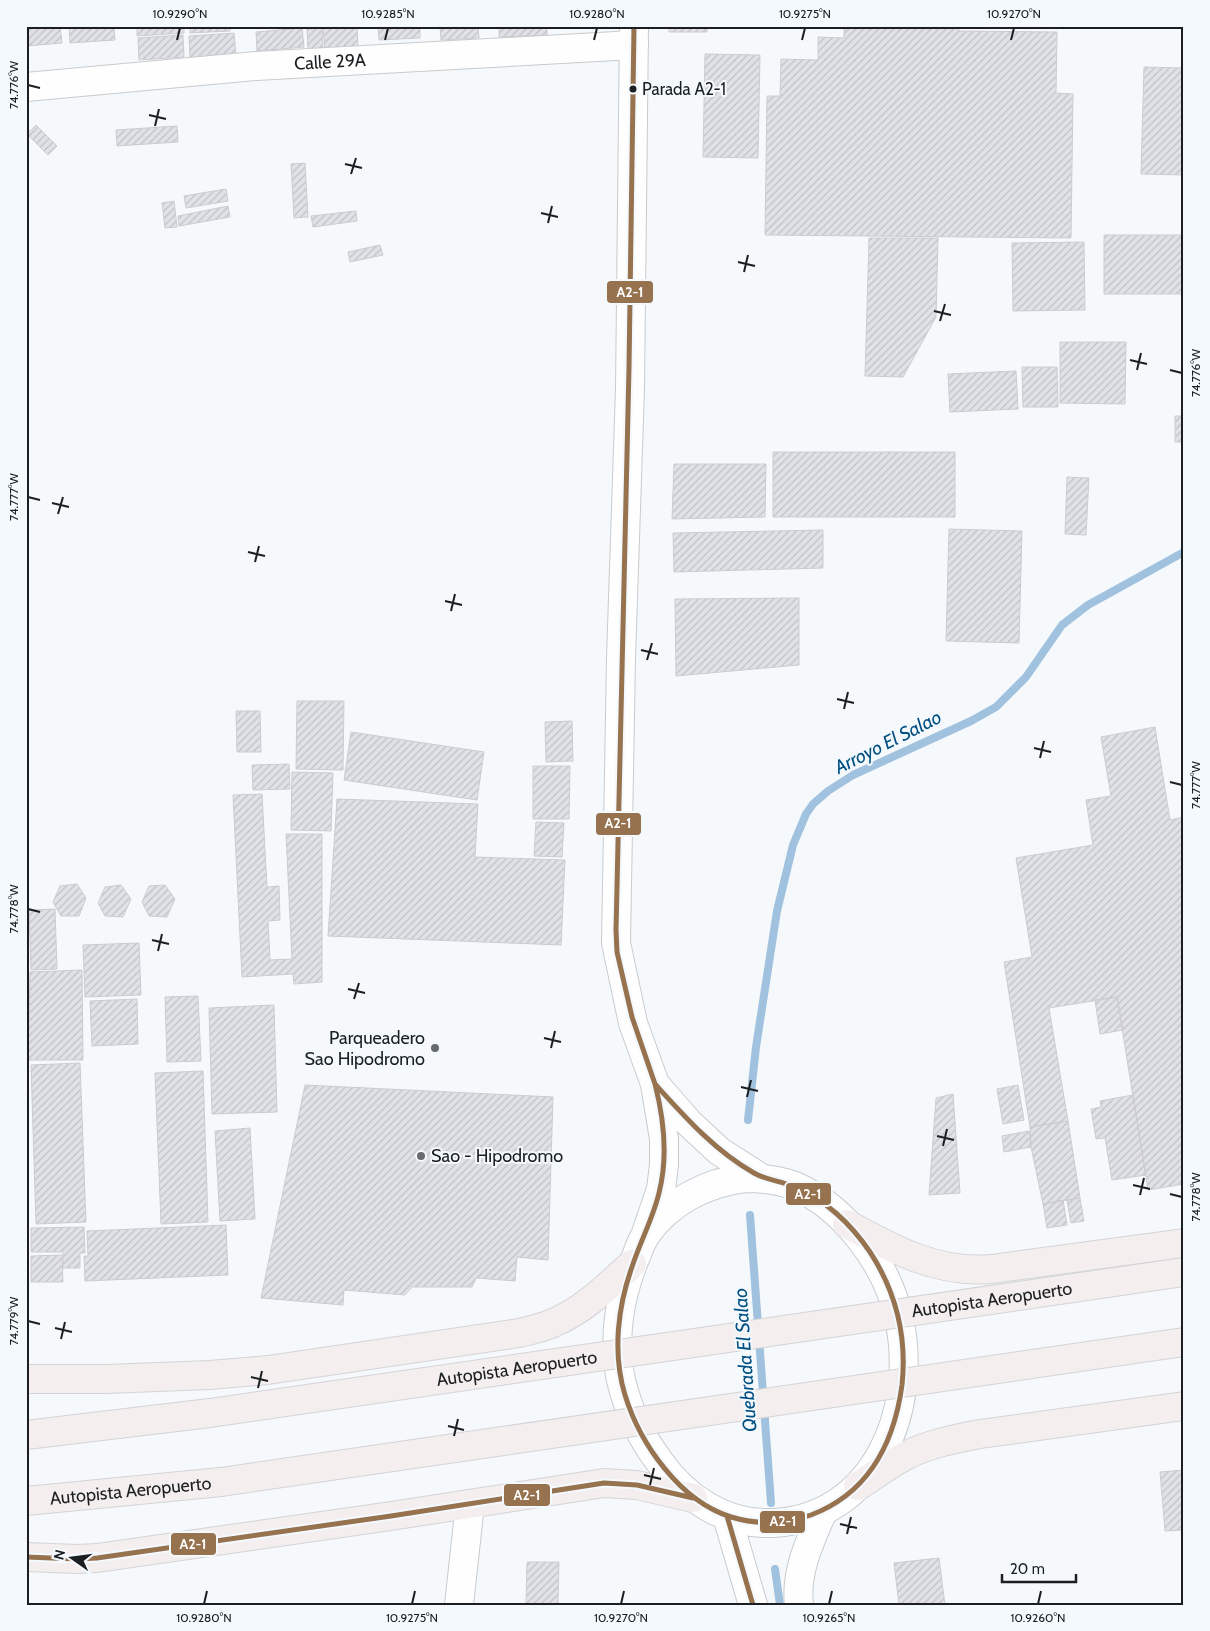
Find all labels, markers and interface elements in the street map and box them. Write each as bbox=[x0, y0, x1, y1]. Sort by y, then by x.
text: 10.9290°N bbox=[153, 6, 207, 21]
text: 10.9285°N bbox=[361, 6, 415, 21]
text: 10.9280°N bbox=[569, 6, 625, 21]
text: 10.9275°N bbox=[779, 6, 831, 21]
text: 10.9270°N bbox=[987, 6, 1041, 21]
street label: Calle 29A bbox=[293, 49, 366, 75]
text: 74.776°W bbox=[6, 60, 21, 109]
place label: Parada A2-1 bbox=[642, 79, 726, 99]
marker: Parada A2-1 bbox=[628, 84, 638, 94]
line badge: A2-1 bbox=[606, 280, 654, 304]
text: A2-1 bbox=[617, 283, 643, 301]
text: 74.776°W bbox=[1188, 348, 1203, 397]
text: 74.777°W bbox=[6, 472, 21, 521]
water label: Arroyo El Salao bbox=[830, 705, 946, 779]
text: 74.777°W bbox=[1188, 760, 1203, 809]
line badge: A2-1 bbox=[595, 812, 642, 836]
text: A2-1 bbox=[605, 814, 631, 832]
text: 74.778°W bbox=[6, 884, 21, 934]
place label: Parqueadero Sao Hipodromo bbox=[305, 1027, 425, 1070]
marker: Parqueadero Sao Hipodromo bbox=[429, 1042, 441, 1054]
place label: Sao - Hipodromo bbox=[431, 1145, 563, 1167]
marker: Sao - Hipodromo bbox=[415, 1150, 427, 1162]
text: 74.778°W bbox=[1188, 1172, 1203, 1222]
line badge: A2-1 bbox=[785, 1182, 832, 1206]
text: A2-1 bbox=[795, 1185, 821, 1203]
street label: Autopista Aeropuerto bbox=[910, 1277, 1074, 1322]
water label: Quebrada El Salao bbox=[728, 1287, 761, 1433]
text: 74.779°W bbox=[6, 1296, 21, 1345]
street label: Autopista Aeropuerto bbox=[435, 1346, 599, 1391]
street label: Autopista Aeropuerto bbox=[49, 1472, 212, 1510]
line badge: A2-1 bbox=[503, 1483, 551, 1507]
text: A2-1 bbox=[514, 1486, 540, 1504]
line badge: A2-1 bbox=[759, 1510, 806, 1534]
text: A2-1 bbox=[770, 1512, 796, 1530]
line badge: A2-1 bbox=[170, 1532, 217, 1556]
north arrow bbox=[48, 1534, 98, 1584]
text: A2-1 bbox=[180, 1535, 206, 1553]
text: N bbox=[49, 1548, 69, 1562]
scale bar bbox=[1002, 1551, 1076, 1583]
text: 20 m bbox=[1010, 1560, 1045, 1578]
text: 10.9280°N bbox=[176, 1610, 232, 1625]
text: 10.9275°N bbox=[386, 1610, 438, 1625]
text: 10.9270°N bbox=[594, 1610, 648, 1625]
text: 10.9265°N bbox=[803, 1610, 855, 1625]
text: 10.9260°N bbox=[1011, 1610, 1065, 1625]

